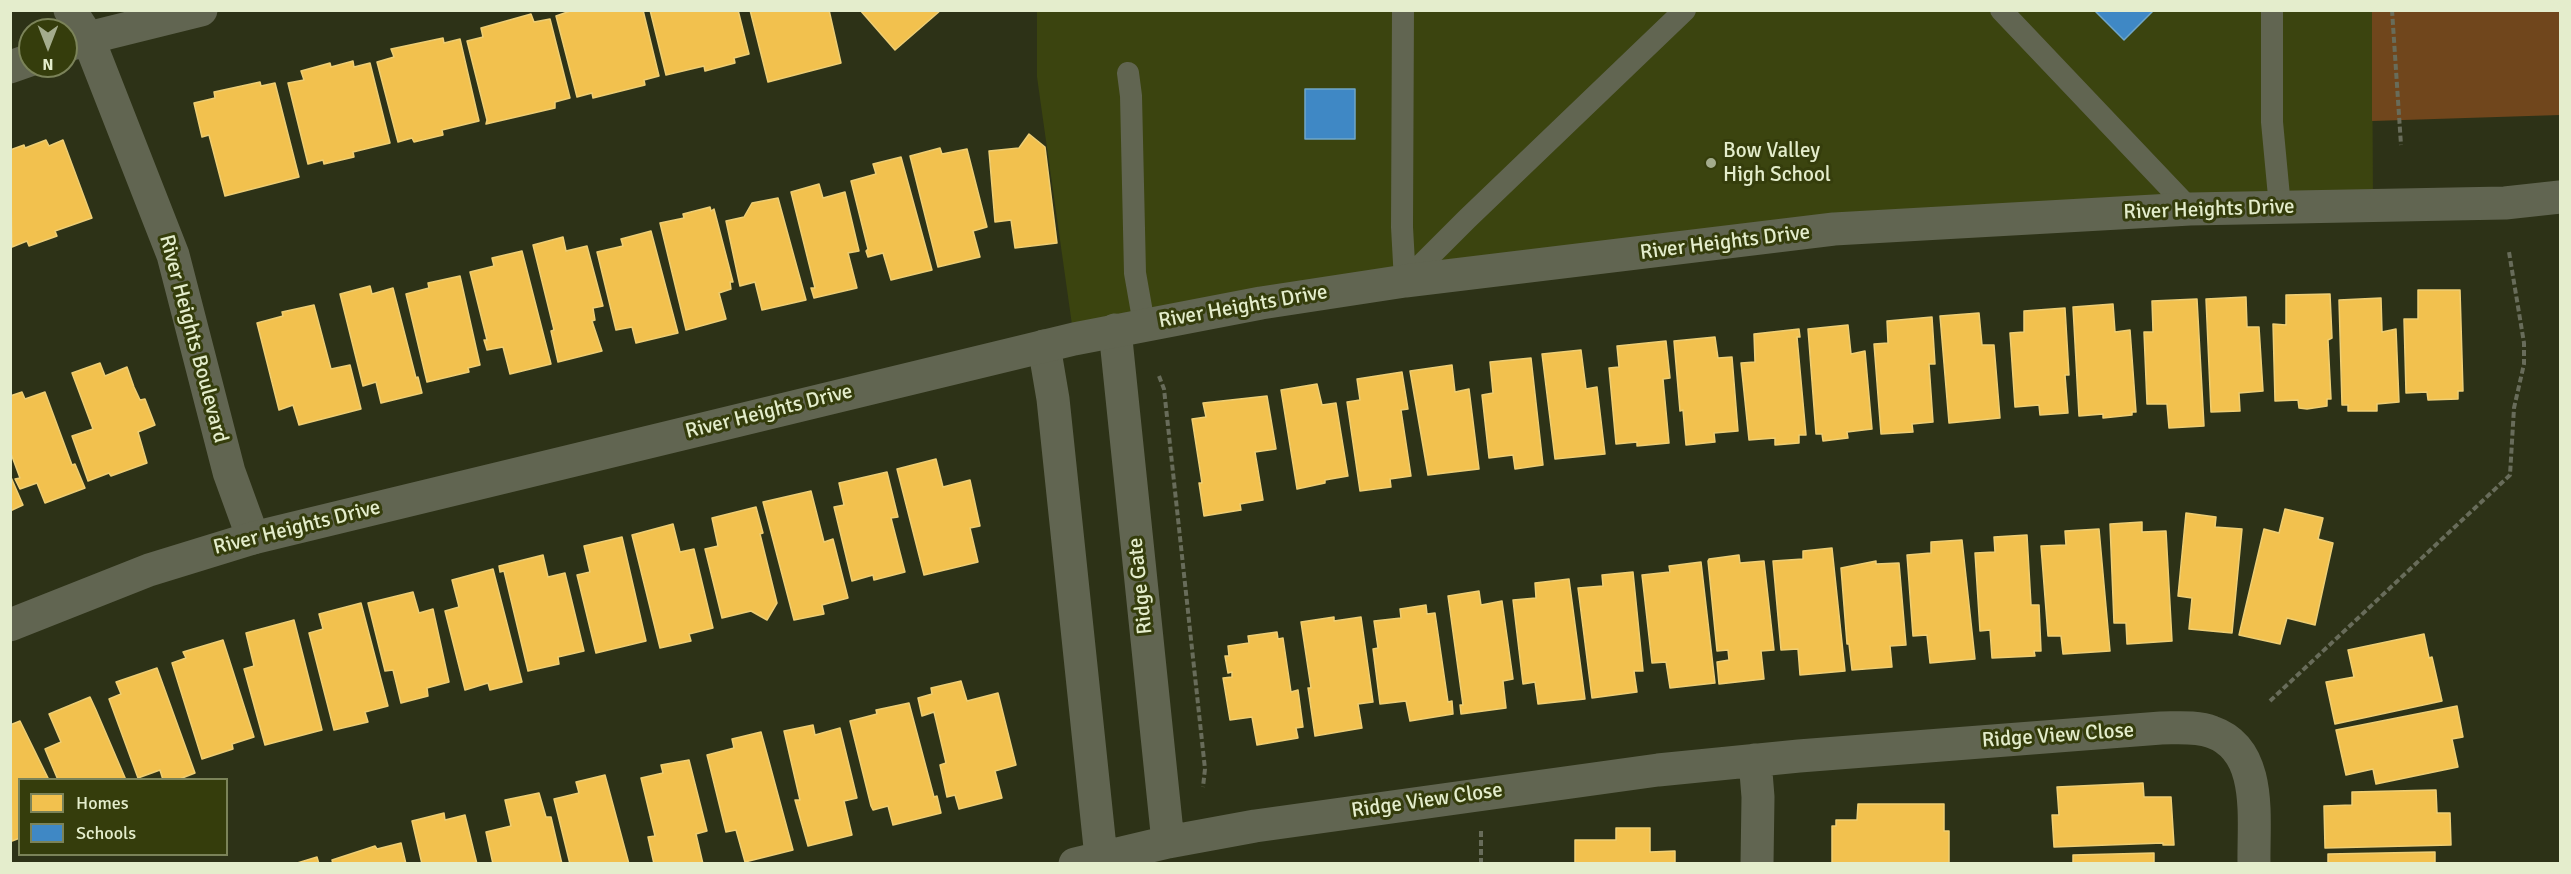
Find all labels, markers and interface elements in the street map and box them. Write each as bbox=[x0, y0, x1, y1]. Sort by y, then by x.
north arrow bbox=[18, 18, 78, 78]
text: N bbox=[42, 54, 54, 74]
place label: Bow Valley High School bbox=[1723, 138, 1831, 188]
marker: Bow Valley High School bbox=[1704, 156, 1718, 170]
street label: River Heights Drive bbox=[2123, 194, 2295, 226]
street label: River Heights Drive bbox=[1638, 220, 1812, 266]
street label: River Heights Boulevard bbox=[153, 232, 233, 446]
street label: River Heights Drive bbox=[1156, 280, 1330, 334]
street label: River Heights Drive bbox=[683, 379, 855, 445]
street label: River Heights Drive bbox=[211, 495, 383, 561]
street label: Ridge Gate bbox=[1123, 536, 1159, 636]
street label: Ridge View Close bbox=[1981, 718, 2135, 754]
legend bbox=[18, 778, 228, 856]
street label: Ridge View Close bbox=[1350, 778, 1504, 824]
text: Homes bbox=[76, 792, 129, 814]
text: Schools bbox=[76, 822, 136, 844]

